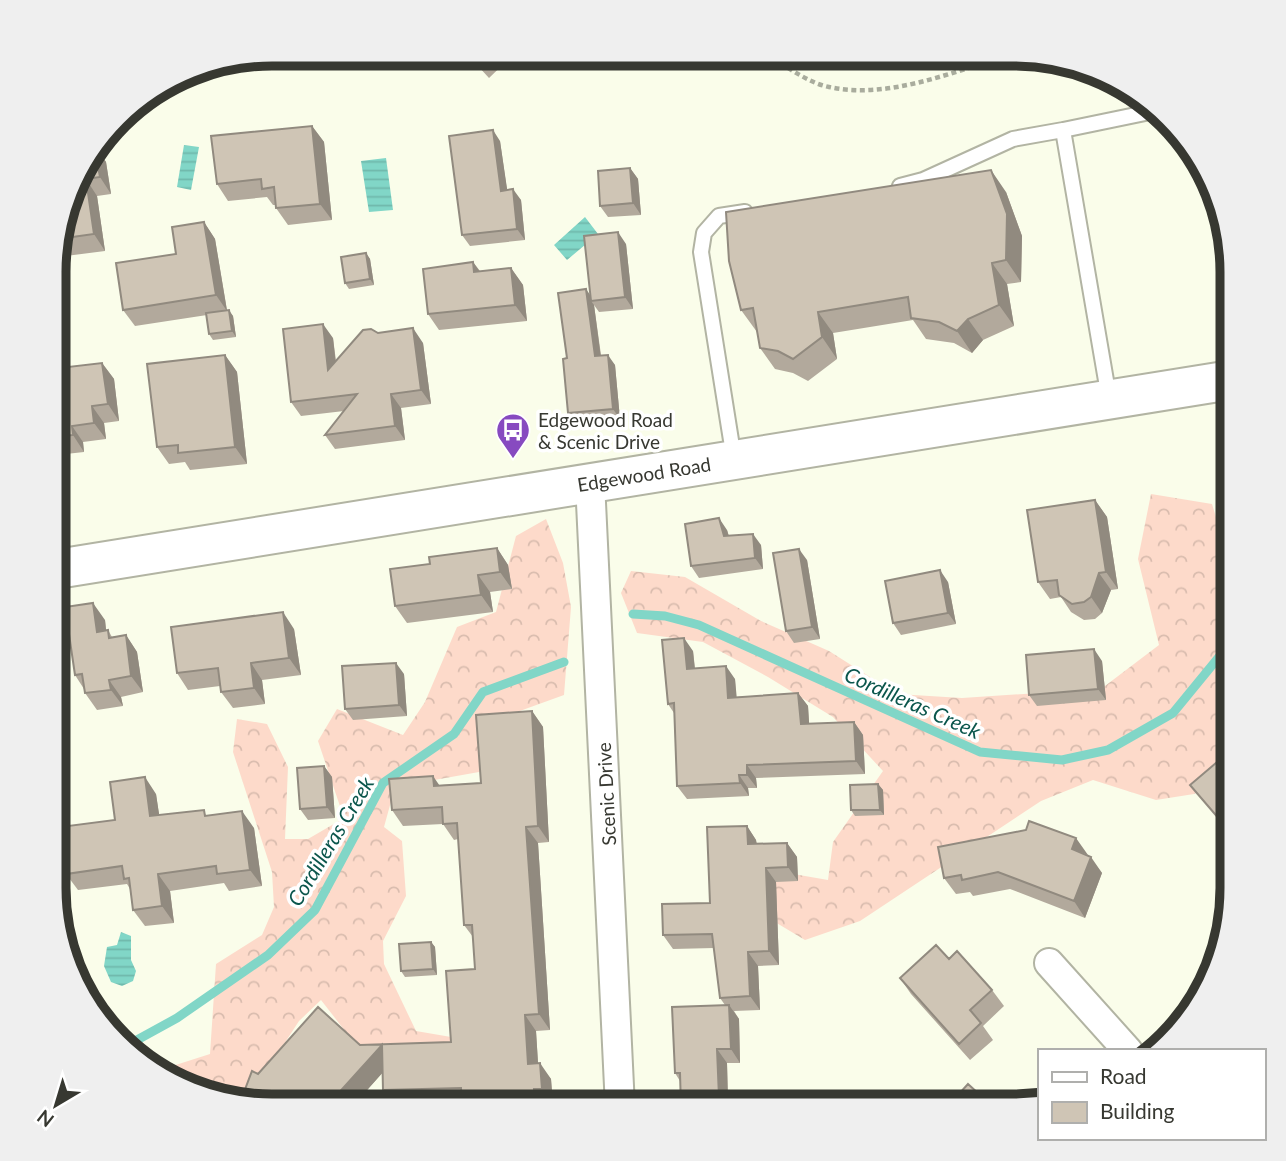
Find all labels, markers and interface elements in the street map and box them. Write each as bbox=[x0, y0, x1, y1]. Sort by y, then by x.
place label: Edgewood Road & Scenic Drive bbox=[538, 408, 673, 453]
bus stop icon: Edgewood Road & Scenic Drive bbox=[494, 411, 532, 460]
street label: Edgewood Road bbox=[576, 452, 712, 496]
water label: Cordilleras Creek bbox=[841, 661, 986, 744]
street label: Scenic Drive bbox=[592, 742, 620, 846]
water label: Cordilleras Creek bbox=[282, 771, 379, 910]
legend bbox=[1038, 1049, 1265, 1140]
text: Road bbox=[1100, 1063, 1147, 1088]
north arrow bbox=[21, 1070, 91, 1140]
text: Building bbox=[1100, 1098, 1175, 1123]
text: N bbox=[32, 1105, 58, 1132]

